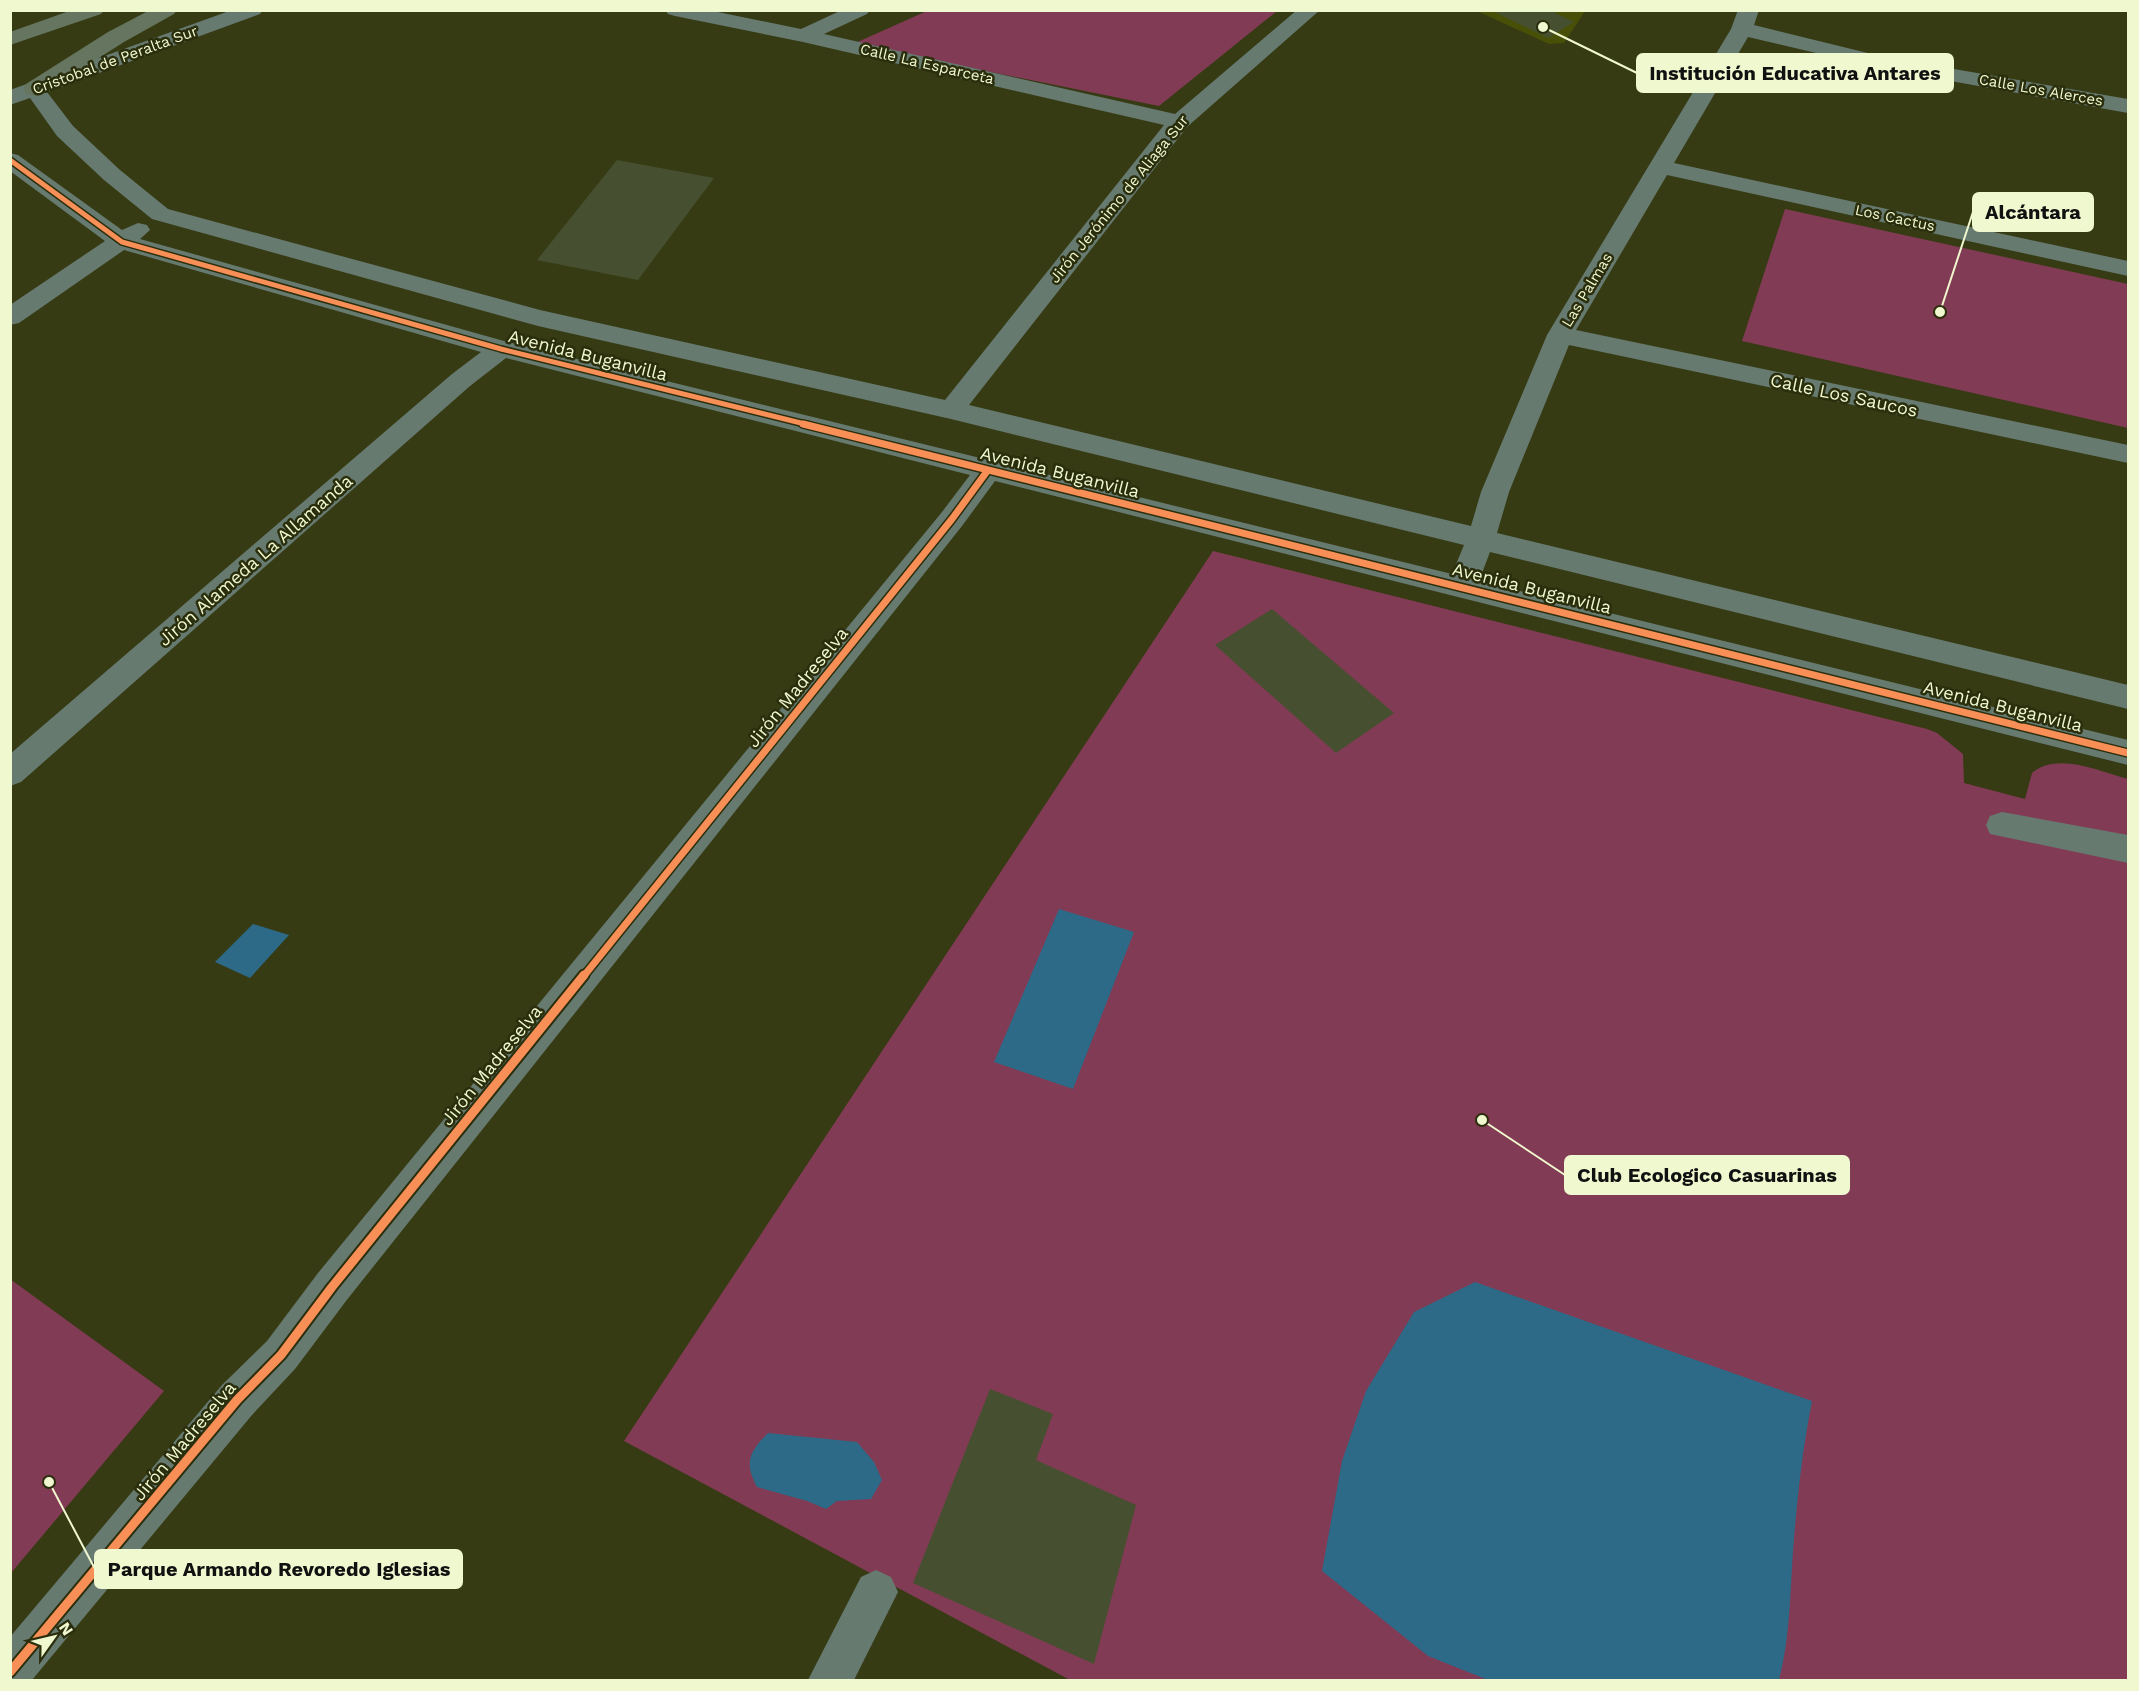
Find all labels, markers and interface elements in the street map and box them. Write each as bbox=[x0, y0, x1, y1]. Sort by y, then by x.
street label: Cristobal de Peralta Sur bbox=[30, 22, 200, 98]
street label: Calle La Esparceta bbox=[858, 40, 996, 88]
callout: Institución Educativa Antares bbox=[1637, 54, 1953, 92]
text: Institución Educativa Antares bbox=[1649, 61, 1941, 85]
street label: Calle Los Alerces bbox=[1977, 70, 2105, 110]
street label: Jirón Jerónimo de Aliaga Sur bbox=[1046, 111, 1192, 287]
callout: Alcántara bbox=[1973, 193, 2093, 231]
text: Alcántara bbox=[1985, 200, 2081, 224]
street label: Los Cactus bbox=[1853, 201, 1937, 235]
street label: Las Palmas bbox=[1558, 250, 1616, 330]
street label: Avenida Buganvilla bbox=[506, 325, 670, 385]
street label: Calle Los Saucos bbox=[1768, 369, 1920, 421]
street label: Avenida Buganvilla bbox=[978, 442, 1142, 502]
street label: Jirón Alameda La Allamanda bbox=[154, 470, 356, 650]
street label: Avenida Buganvilla bbox=[1450, 558, 1614, 618]
street label: Jirón Madreselva bbox=[742, 623, 852, 751]
street label: Avenida Buganvilla bbox=[1921, 676, 2085, 736]
street label: Jirón Madreselva bbox=[436, 1001, 546, 1129]
callout: Club Ecologico Casuarinas bbox=[1565, 1156, 1849, 1194]
text: Club Ecologico Casuarinas bbox=[1577, 1163, 1837, 1187]
street label: Jirón Madreselva bbox=[128, 1377, 240, 1505]
callout: Parque Armando Revoredo Iglesias bbox=[95, 1550, 462, 1588]
text: Parque Armando Revoredo Iglesias bbox=[108, 1557, 451, 1581]
north arrow bbox=[24, 1607, 84, 1667]
text: N bbox=[55, 1619, 77, 1639]

